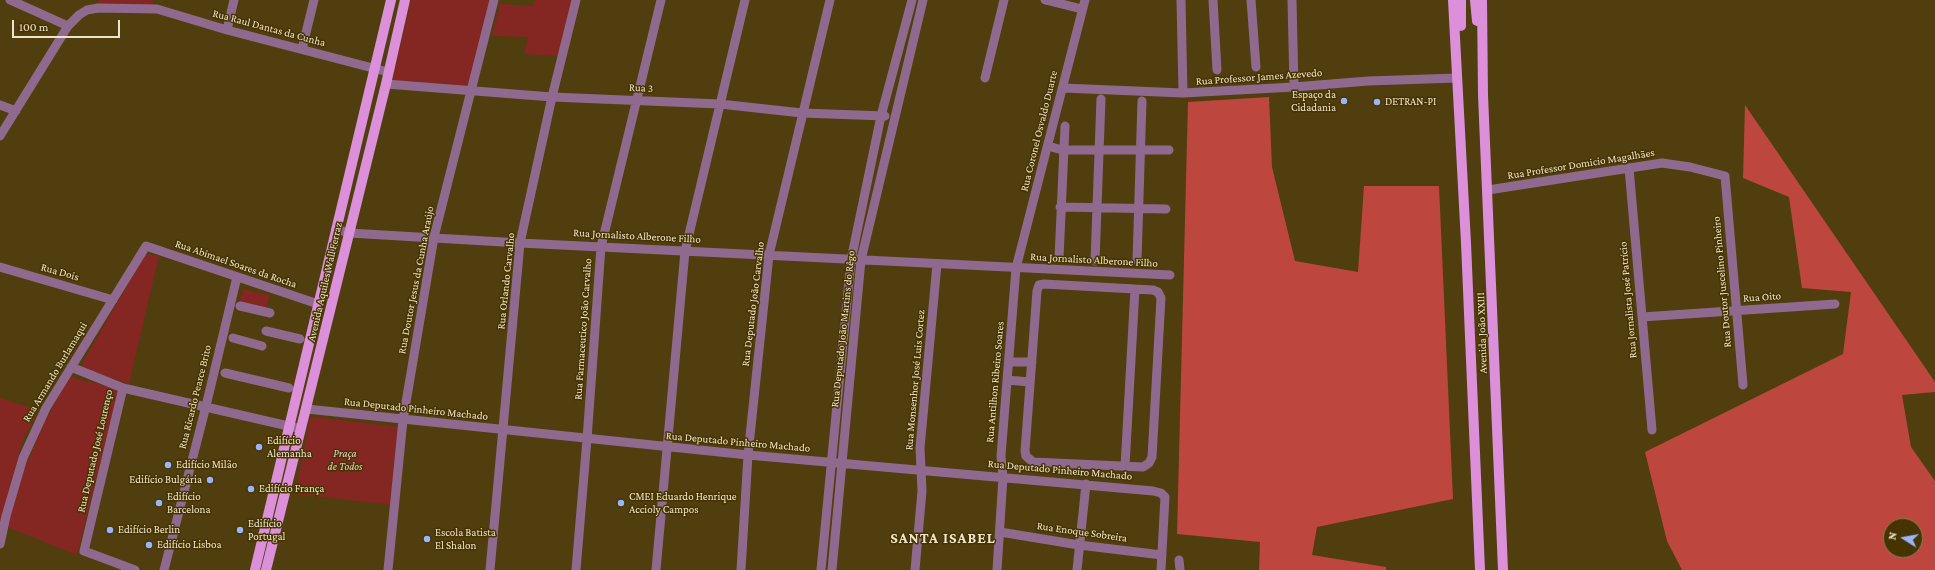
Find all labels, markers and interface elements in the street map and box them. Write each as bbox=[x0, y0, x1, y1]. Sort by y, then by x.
street label: Rua Raul Dantas da Cunha bbox=[211, 7, 327, 49]
scale bar bbox=[14, 12, 122, 38]
text: 100 m bbox=[19, 20, 48, 34]
street label: Rua Professor James Azevedo bbox=[1195, 66, 1323, 88]
street label: Rua Coronel Osvaldo Duarte bbox=[1018, 69, 1060, 193]
street label: Rua 3 bbox=[629, 81, 653, 95]
place label: Espaço da Cidadania bbox=[1291, 88, 1336, 114]
place label: DETRAN-PI bbox=[1385, 95, 1436, 109]
marker: Espaço da Cidadania bbox=[1339, 96, 1349, 106]
marker: DETRAN-PI bbox=[1372, 97, 1382, 107]
street label: Rua Professor Domicio Magalhães bbox=[1506, 146, 1656, 182]
street label: Rua Doutor Jesus da Cunha Araújo bbox=[395, 205, 437, 355]
street label: Rua Doutor Juscelino Pinheiro bbox=[1710, 216, 1734, 348]
street label: Avenida Aquiles Wall Ferraz bbox=[305, 221, 345, 343]
street label: Rua Jornalisto Alberone Filho bbox=[573, 226, 701, 246]
street label: Rua Orlando Carvalho bbox=[494, 232, 518, 330]
street label: Rua Abimael Soares da Rocha bbox=[173, 237, 299, 291]
street label: Rua Deputado João Carvalho bbox=[739, 241, 767, 367]
street label: Rua Jornalista José Patrício bbox=[1616, 241, 1640, 359]
street label: Rua Deputado João Martins do Rêgo bbox=[828, 250, 858, 408]
street label: Rua Jornalisto Alberone Filho bbox=[1030, 250, 1158, 270]
street label: Rua Farmaceutico João Carvalho bbox=[571, 258, 595, 400]
street label: Rua Dois bbox=[39, 260, 81, 284]
street label: Rua Oito bbox=[1742, 289, 1782, 305]
street label: Avenida João XXIII bbox=[1474, 292, 1490, 374]
street label: Rua Monsenhor José Luis Cortez bbox=[902, 309, 928, 451]
street label: Rua Armando Burlamaqui bbox=[20, 320, 90, 424]
street label: Rua Antilhon Ribeiro Soares bbox=[983, 321, 1007, 443]
street label: Rua Ricardo Pearce Brito bbox=[176, 344, 214, 450]
street label: Rua Deputado José Lourenço bbox=[74, 388, 116, 514]
street label: Rua Deputado Pinheiro Machado bbox=[343, 395, 489, 423]
street label: Rua Deputado Pinheiro Machado bbox=[665, 429, 811, 455]
place label: Edifício Alemanha bbox=[267, 434, 312, 460]
marker: Edifício Alemanha bbox=[254, 442, 264, 452]
park label: Praça de Todos bbox=[328, 447, 362, 473]
street label: Rua Deputado Pinheiro Machado bbox=[987, 457, 1133, 483]
place label: Edifício Milão bbox=[176, 458, 237, 472]
marker: Edifício Milão bbox=[163, 460, 173, 470]
place label: Edifício Bulgária bbox=[129, 473, 202, 487]
marker: Edifício Bulgária bbox=[205, 475, 215, 485]
place label: Edifício França bbox=[259, 482, 324, 496]
marker: Edifício França bbox=[246, 484, 256, 494]
place label: Edifício Barcelona bbox=[167, 490, 210, 516]
place label: CMEI Eduardo Henrique Accioly Campos bbox=[629, 490, 737, 516]
marker: Edifício Barcelona bbox=[154, 498, 164, 508]
marker: CMEI Eduardo Henrique Accioly Campos bbox=[616, 498, 626, 508]
place label: Edifício Portugal bbox=[248, 517, 285, 543]
north arrow bbox=[1883, 518, 1923, 558]
street label: Rua Enoque Sobreira bbox=[1036, 519, 1128, 545]
place label: Edifício Berlin bbox=[118, 523, 180, 537]
marker: Edifício Berlin bbox=[105, 525, 115, 535]
marker: Edifício Portugal bbox=[235, 525, 245, 535]
place label: Escola Batista El Shalon bbox=[435, 526, 496, 552]
district label: SANTA ISABEL bbox=[890, 529, 996, 547]
text: N bbox=[1886, 531, 1899, 541]
marker: Escola Batista El Shalon bbox=[422, 534, 432, 544]
place label: Edifício Lisboa bbox=[157, 538, 222, 552]
marker: Edifício Lisboa bbox=[144, 540, 154, 550]

